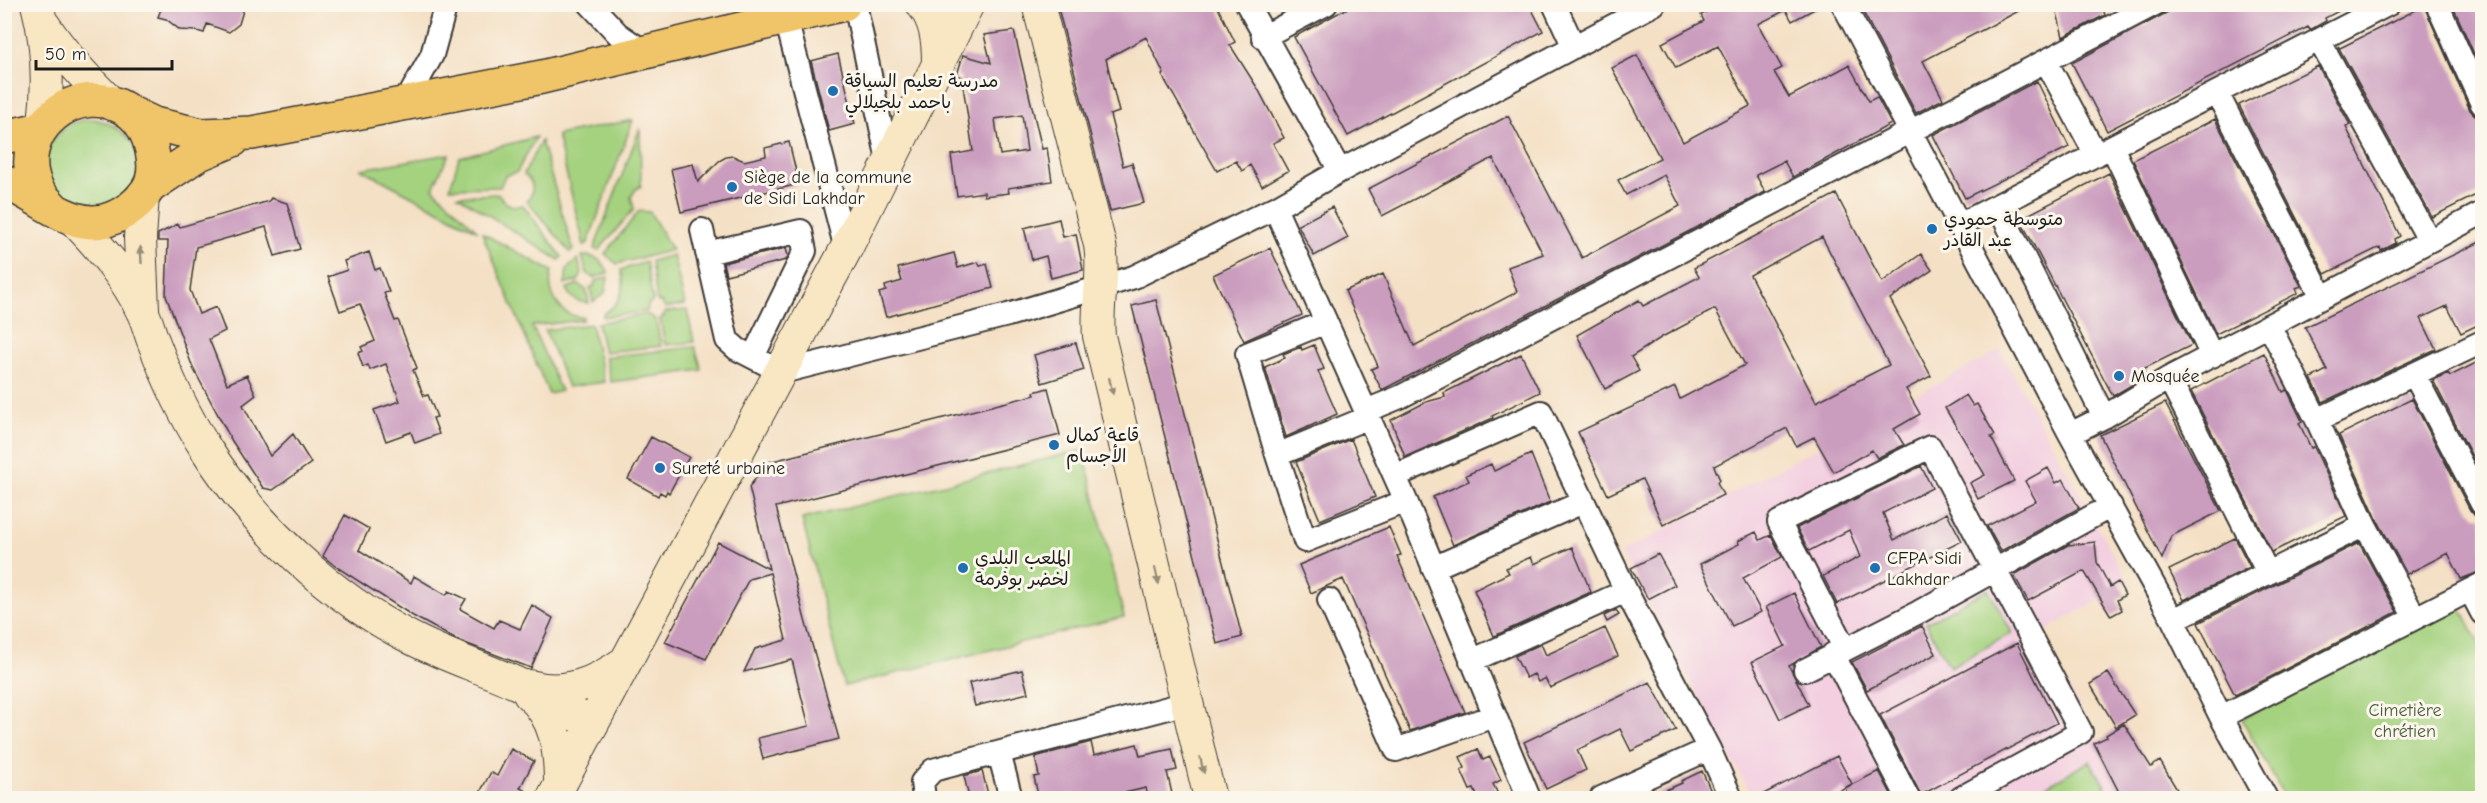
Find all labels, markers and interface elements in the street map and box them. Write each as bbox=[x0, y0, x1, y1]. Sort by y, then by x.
scale bar bbox=[36, 33, 172, 71]
text: 50 m bbox=[45, 44, 87, 65]
place label: مدرسة تعليم السياقة باحمد بلجيلالي bbox=[845, 71, 998, 118]
marker: مدرسة تعليم السياقة باحمد بلجيلالي bbox=[826, 84, 840, 98]
place label: Siège de la commune de Sidi Lakhdar bbox=[744, 167, 912, 209]
marker: Siège de la commune de Sidi Lakhdar bbox=[725, 180, 739, 194]
place label: متوسطة حمودي عبد القادر bbox=[1942, 209, 2063, 251]
marker: متوسطة حمودي عبد القادر bbox=[1925, 222, 1939, 236]
one-way arrow bbox=[136, 245, 145, 264]
place label: Mosquée bbox=[2131, 366, 2199, 387]
marker: Mosquée bbox=[2112, 369, 2126, 383]
one-way arrow bbox=[1107, 377, 1117, 395]
place label: قاعة كمال الأجسام bbox=[1066, 425, 1139, 470]
marker: قاعة كمال الأجسام bbox=[1047, 438, 1061, 452]
place label: Sureté urbaine bbox=[672, 458, 785, 479]
marker: Sureté urbaine bbox=[653, 461, 667, 475]
place label: الملعب البلدي لخضر بوفرمة bbox=[975, 548, 1071, 590]
place label: CFPA Sidi Lakhdar bbox=[1887, 548, 1962, 590]
marker: الملعب البلدي لخضر بوفرمة bbox=[956, 561, 970, 575]
marker: CFPA Sidi Lakhdar bbox=[1868, 561, 1882, 575]
one-way arrow bbox=[1152, 566, 1162, 585]
park label: Cimetière chrétien bbox=[2368, 700, 2442, 742]
one-way arrow bbox=[1198, 756, 1208, 775]

